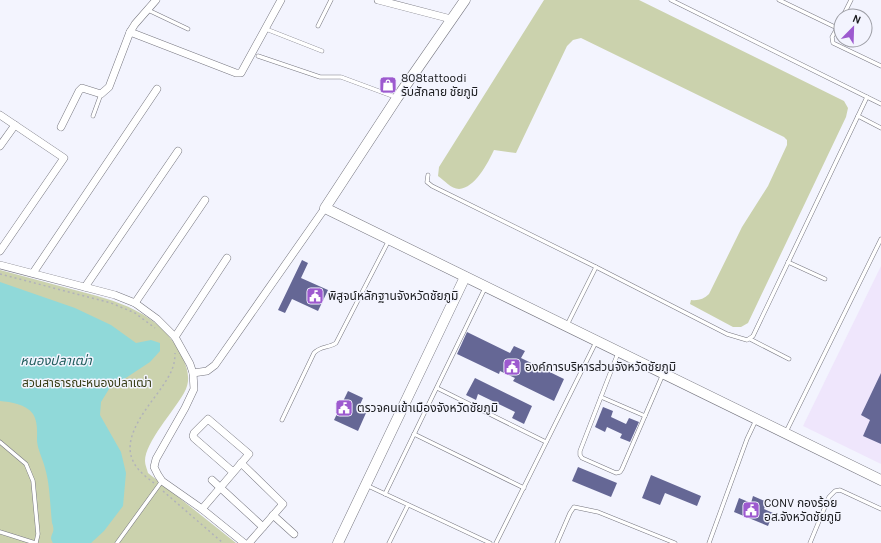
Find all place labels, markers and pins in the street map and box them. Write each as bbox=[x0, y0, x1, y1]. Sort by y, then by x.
place label: 808tattoodi รับสักลาย ชัยภูมิ bbox=[401, 71, 478, 99]
shop icon: 808tattoodi รับสักลาย ชัยภูมิ bbox=[378, 75, 398, 95]
public building icon: พิสูจน์หลักฐานจังหวัดชัยภูมิ bbox=[305, 286, 325, 306]
place label: พิสูจน์หลักฐานจังหวัดชัยภูมิ bbox=[328, 289, 458, 303]
public building icon: องค์การบริหารส่วนจังหวัดชัยภูมิ bbox=[502, 357, 522, 377]
place label: องค์การบริหารส่วนจังหวัดชัยภูมิ bbox=[525, 360, 676, 374]
public building icon: ตรวจคนเข้าเมืองจังหวัดชัยภูมิ bbox=[334, 398, 354, 418]
place label: ตรวจคนเข้าเมืองจังหวัดชัยภูมิ bbox=[357, 401, 498, 415]
place label: CONV กองร้อย อส.จังหวัดชัยภูมิ bbox=[764, 496, 841, 524]
public building icon: CONV กองร้อย อส.จังหวัดชัยภูมิ bbox=[741, 500, 761, 520]

